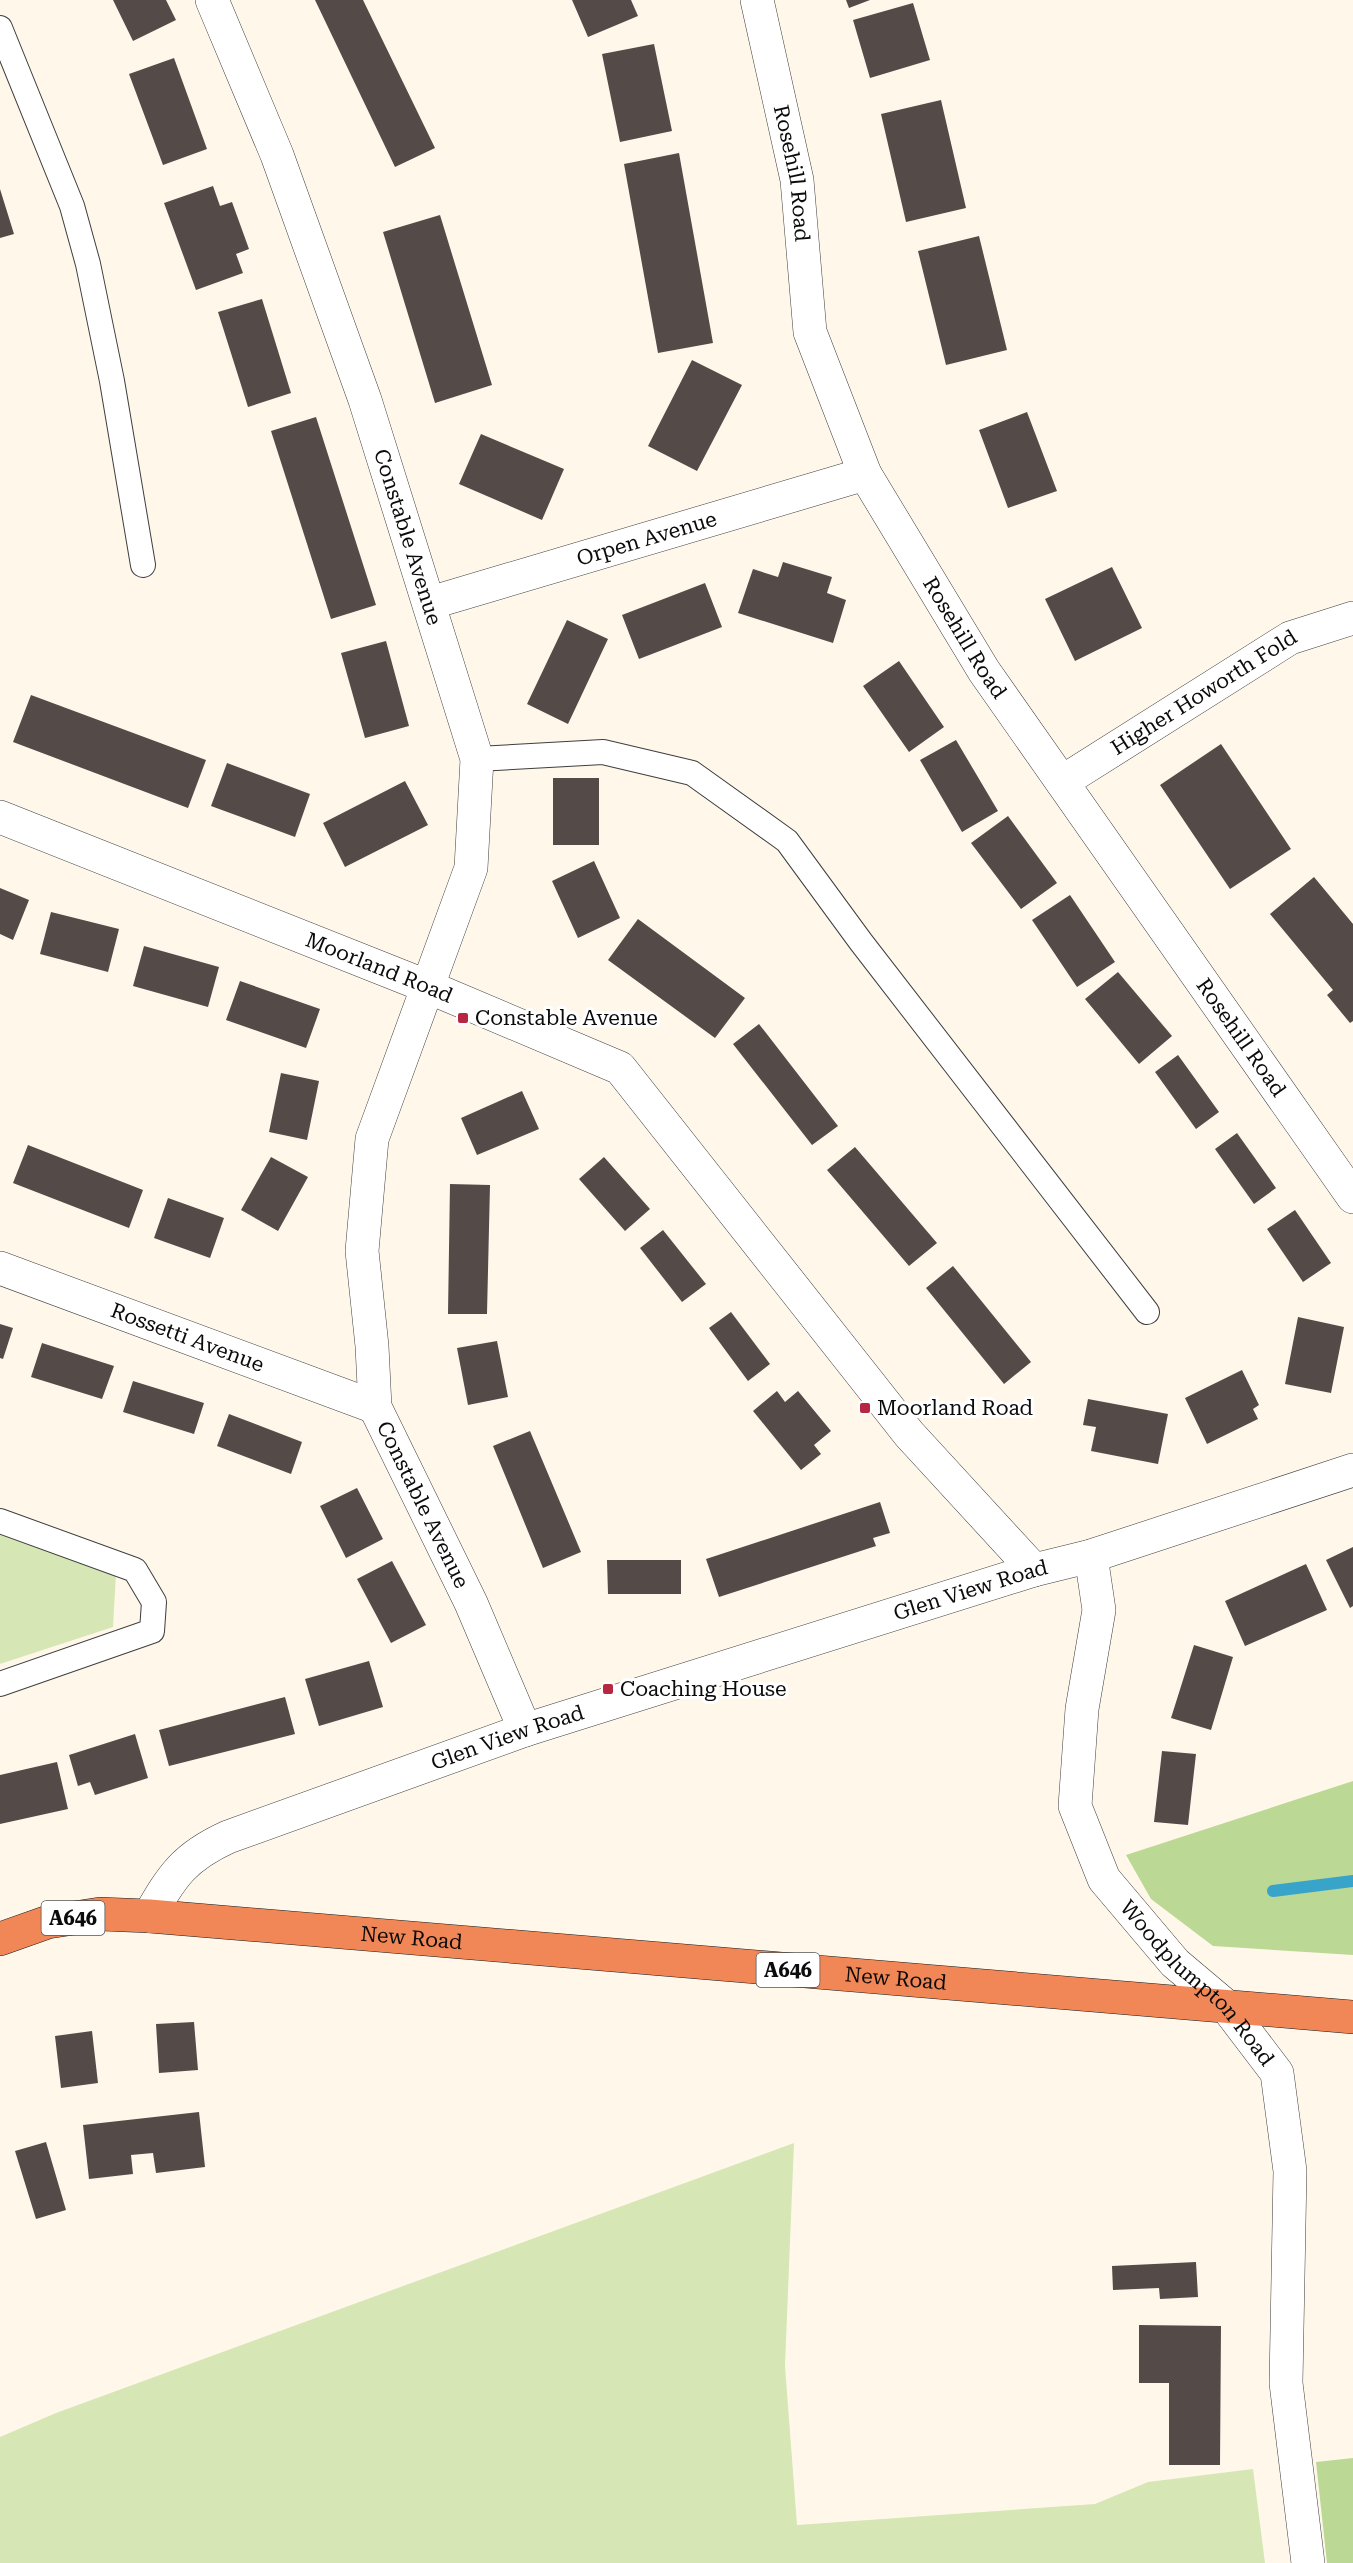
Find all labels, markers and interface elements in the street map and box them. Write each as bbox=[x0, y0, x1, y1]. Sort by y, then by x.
street label: Rosehill Road bbox=[769, 103, 814, 243]
street label: Constable Avenue bbox=[369, 446, 446, 628]
street label: Orpen Avenue bbox=[574, 507, 719, 571]
street label: Rosehill Road bbox=[918, 573, 1012, 704]
street label: Higher Howorth Fold bbox=[1107, 624, 1302, 760]
street label: Moorland Road bbox=[302, 928, 457, 1008]
street label: Rosehill Road bbox=[1191, 974, 1291, 1102]
place label: Constable Avenue bbox=[475, 1006, 658, 1030]
marker: Constable Avenue bbox=[456, 1011, 470, 1025]
street label: Rossetti Avenue bbox=[108, 1298, 268, 1377]
place label: Moorland Road bbox=[877, 1396, 1034, 1420]
marker: Moorland Road bbox=[858, 1401, 872, 1415]
street label: Constable Avenue bbox=[372, 1417, 474, 1592]
street label: Glen View Road bbox=[891, 1555, 1051, 1625]
place label: Coaching House bbox=[620, 1677, 787, 1701]
marker: Coaching House bbox=[601, 1682, 615, 1696]
street label: Glen View Road bbox=[428, 1700, 587, 1775]
street label: Woodplumpton Road bbox=[1115, 1895, 1279, 2071]
road number: A646 bbox=[42, 1901, 104, 1935]
street label: New Road bbox=[360, 1922, 464, 1954]
road number: A646 bbox=[756, 1953, 820, 1987]
street label: New Road bbox=[844, 1962, 948, 1995]

